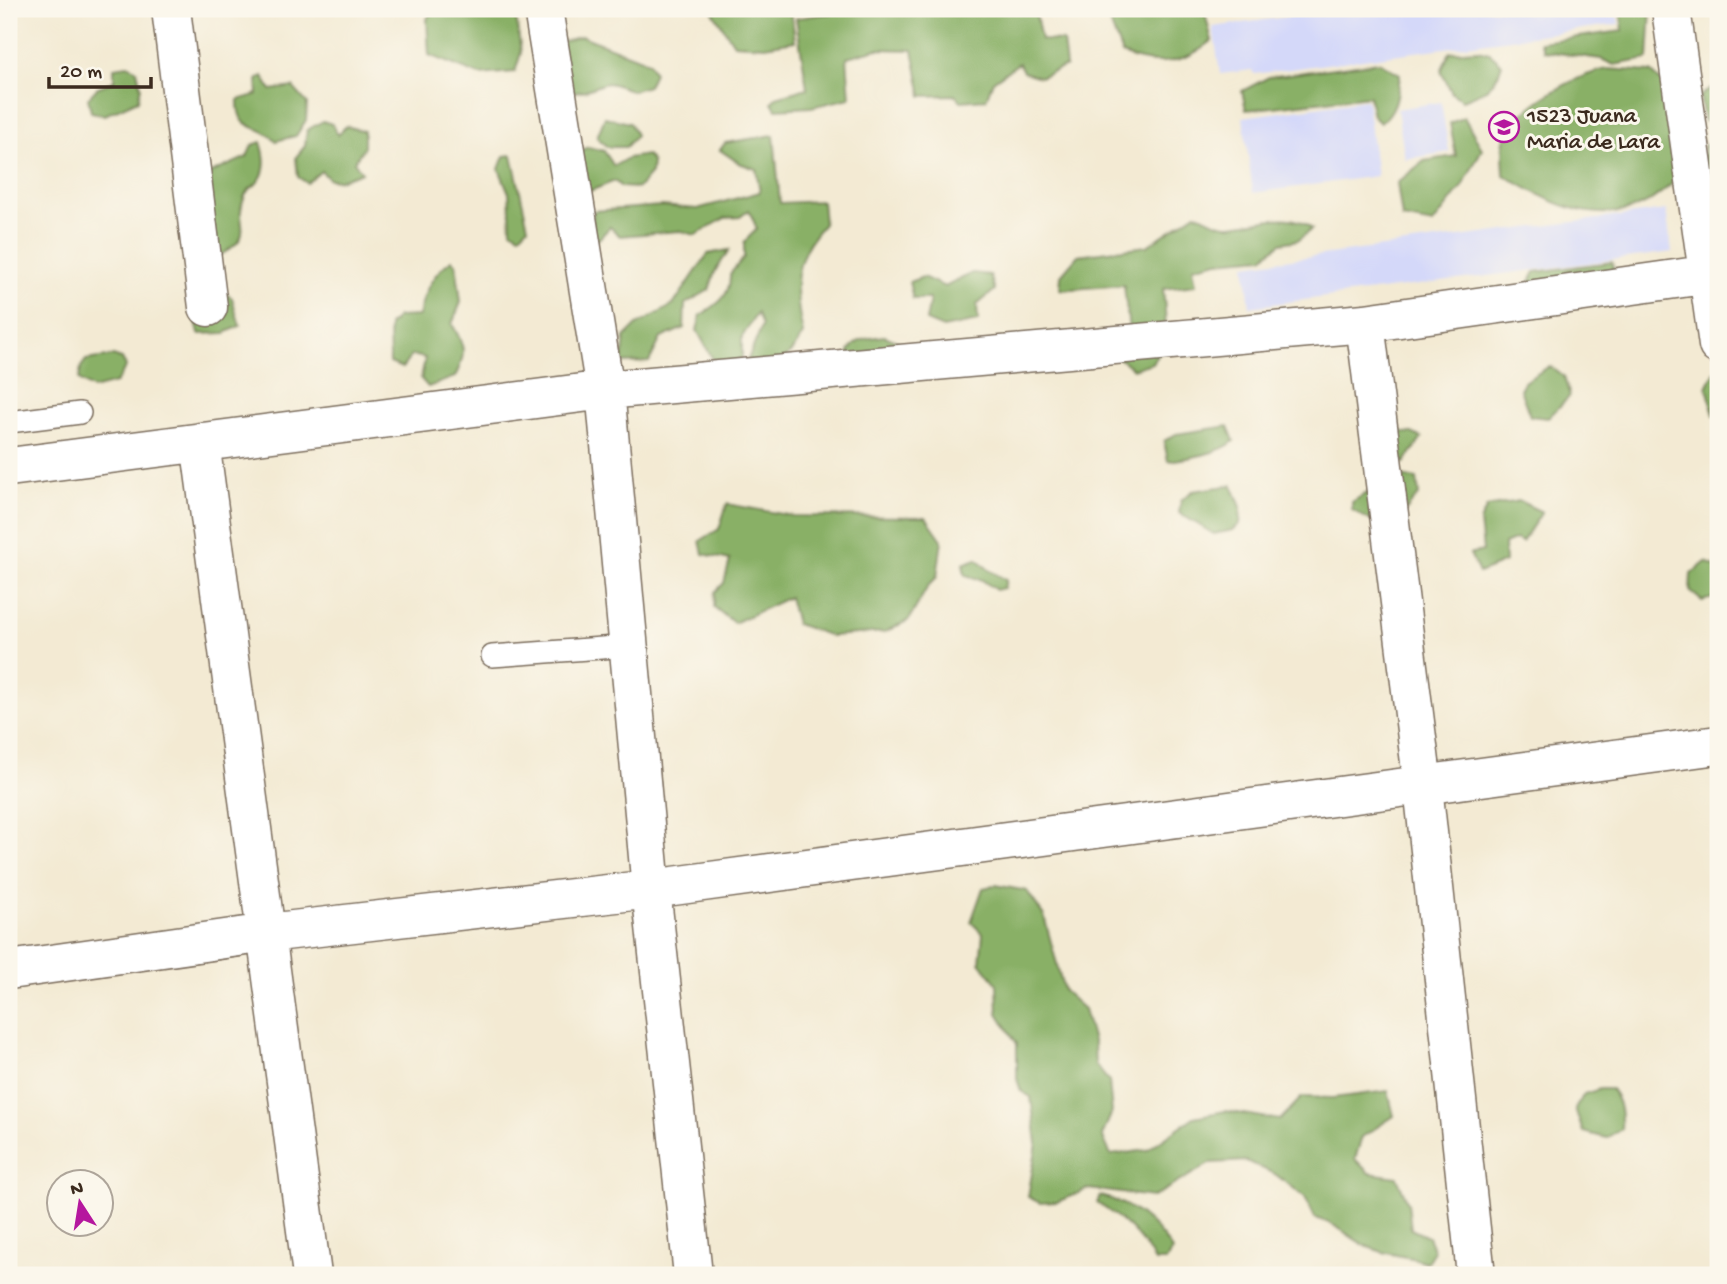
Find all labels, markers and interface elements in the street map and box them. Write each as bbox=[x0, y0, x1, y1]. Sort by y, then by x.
scale bar bbox=[49, 46, 150, 90]
text: 20 m bbox=[60, 61, 102, 86]
place label: 1523 Juana Maria de Lara bbox=[1526, 104, 1661, 157]
school or university icon: 1523 Juana Maria de Lara bbox=[1487, 110, 1521, 144]
north arrow bbox=[46, 1168, 116, 1238]
text: N bbox=[69, 1177, 86, 1202]

